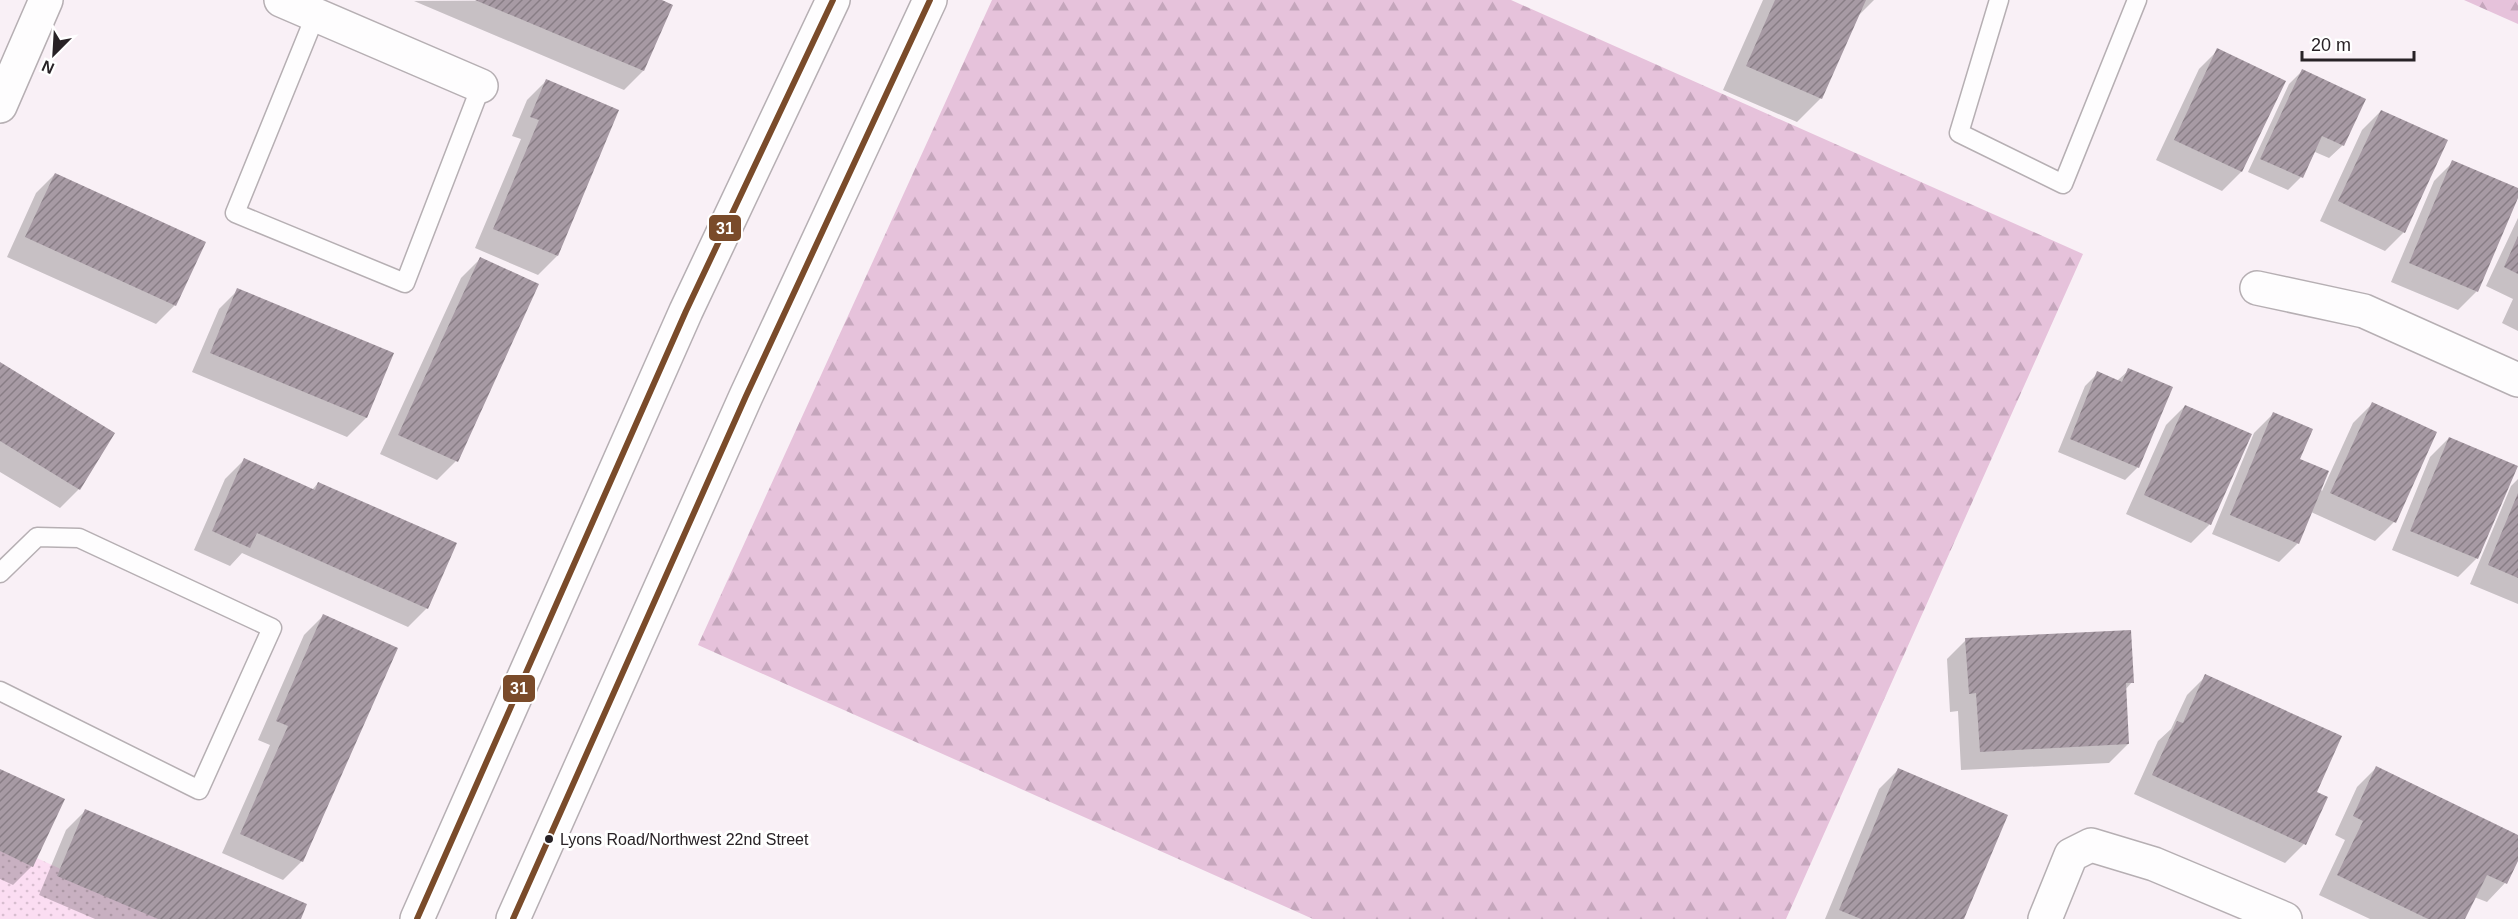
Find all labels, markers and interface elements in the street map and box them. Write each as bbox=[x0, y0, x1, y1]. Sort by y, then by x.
north arrow bbox=[24, 24, 84, 84]
scale bar bbox=[2302, 24, 2414, 62]
text: 20 m bbox=[2311, 35, 2351, 55]
text: N bbox=[39, 57, 57, 77]
line badge: 31 bbox=[708, 214, 742, 242]
text: 31 bbox=[716, 220, 734, 237]
line badge: 31 bbox=[502, 674, 536, 703]
text: 31 bbox=[510, 680, 528, 697]
place label: Lyons Road/Northwest 22nd Street bbox=[560, 831, 809, 848]
marker: Lyons Road/Northwest 22nd Street bbox=[543, 833, 555, 845]

